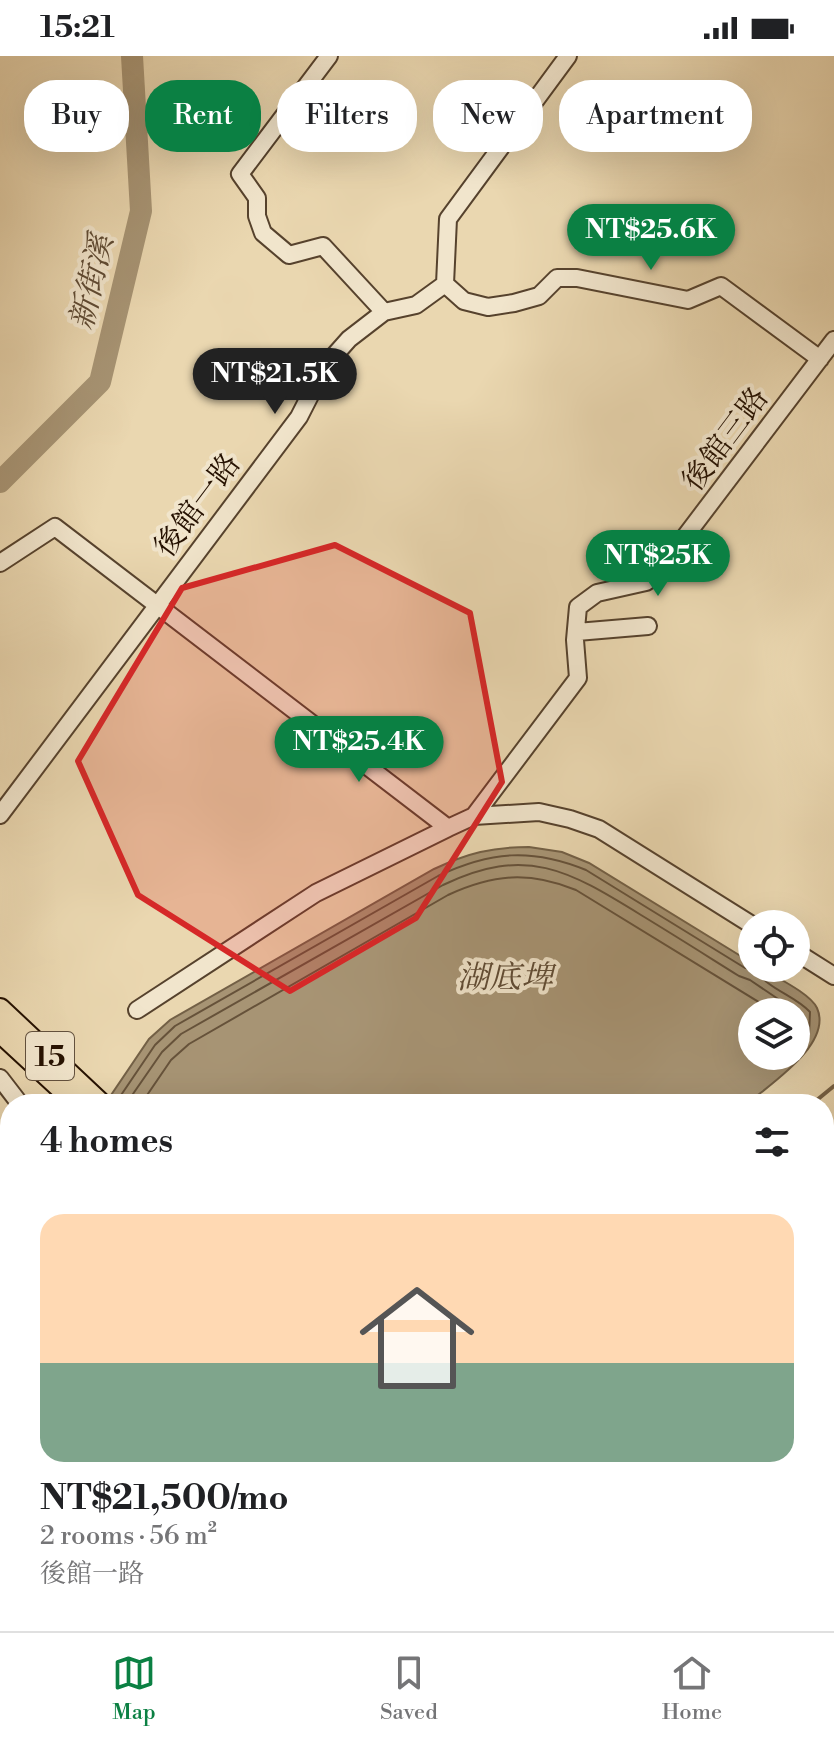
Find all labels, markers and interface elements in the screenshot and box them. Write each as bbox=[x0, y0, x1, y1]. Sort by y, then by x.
text: 15:21 bbox=[40, 9, 115, 47]
chip: Buy bbox=[24, 80, 129, 152]
chip: Rent bbox=[145, 80, 261, 152]
chip: Filters bbox=[277, 80, 417, 152]
chip: New bbox=[433, 80, 543, 152]
chip: Apartment bbox=[559, 80, 752, 152]
pin: NT$25.6K bbox=[568, 204, 734, 272]
text: NT$25.6K bbox=[585, 214, 717, 246]
water label: 新街溪 bbox=[62, 228, 123, 334]
pin: NT$21.5K bbox=[192, 348, 358, 416]
text: NT$21.5K bbox=[211, 358, 339, 390]
street label: 後館三路 bbox=[675, 380, 777, 499]
street label: 後館一路 bbox=[147, 446, 249, 565]
pin: NT$25K bbox=[593, 530, 723, 598]
text: NT$25K bbox=[604, 540, 712, 572]
pin: NT$25.4K bbox=[276, 716, 442, 784]
text: NT$25.4K bbox=[293, 726, 425, 758]
map controls bbox=[738, 910, 810, 1070]
button: locate bbox=[738, 910, 810, 982]
water label: 湖底埤 bbox=[457, 958, 557, 998]
button: layers bbox=[738, 998, 810, 1070]
road number: 15 bbox=[26, 1032, 74, 1080]
icon: filters bbox=[750, 1120, 794, 1164]
text: 4 homes bbox=[40, 1121, 173, 1163]
icon: home bbox=[345, 1266, 489, 1410]
text: NT$21,500/mo bbox=[40, 1478, 289, 1520]
text: 2 rooms · 56 m² bbox=[40, 1520, 217, 1552]
text: 後館一路 bbox=[40, 1558, 144, 1590]
tab: Map bbox=[112, 1651, 156, 1726]
tab: Saved bbox=[380, 1651, 438, 1726]
tab: Home bbox=[662, 1651, 722, 1726]

